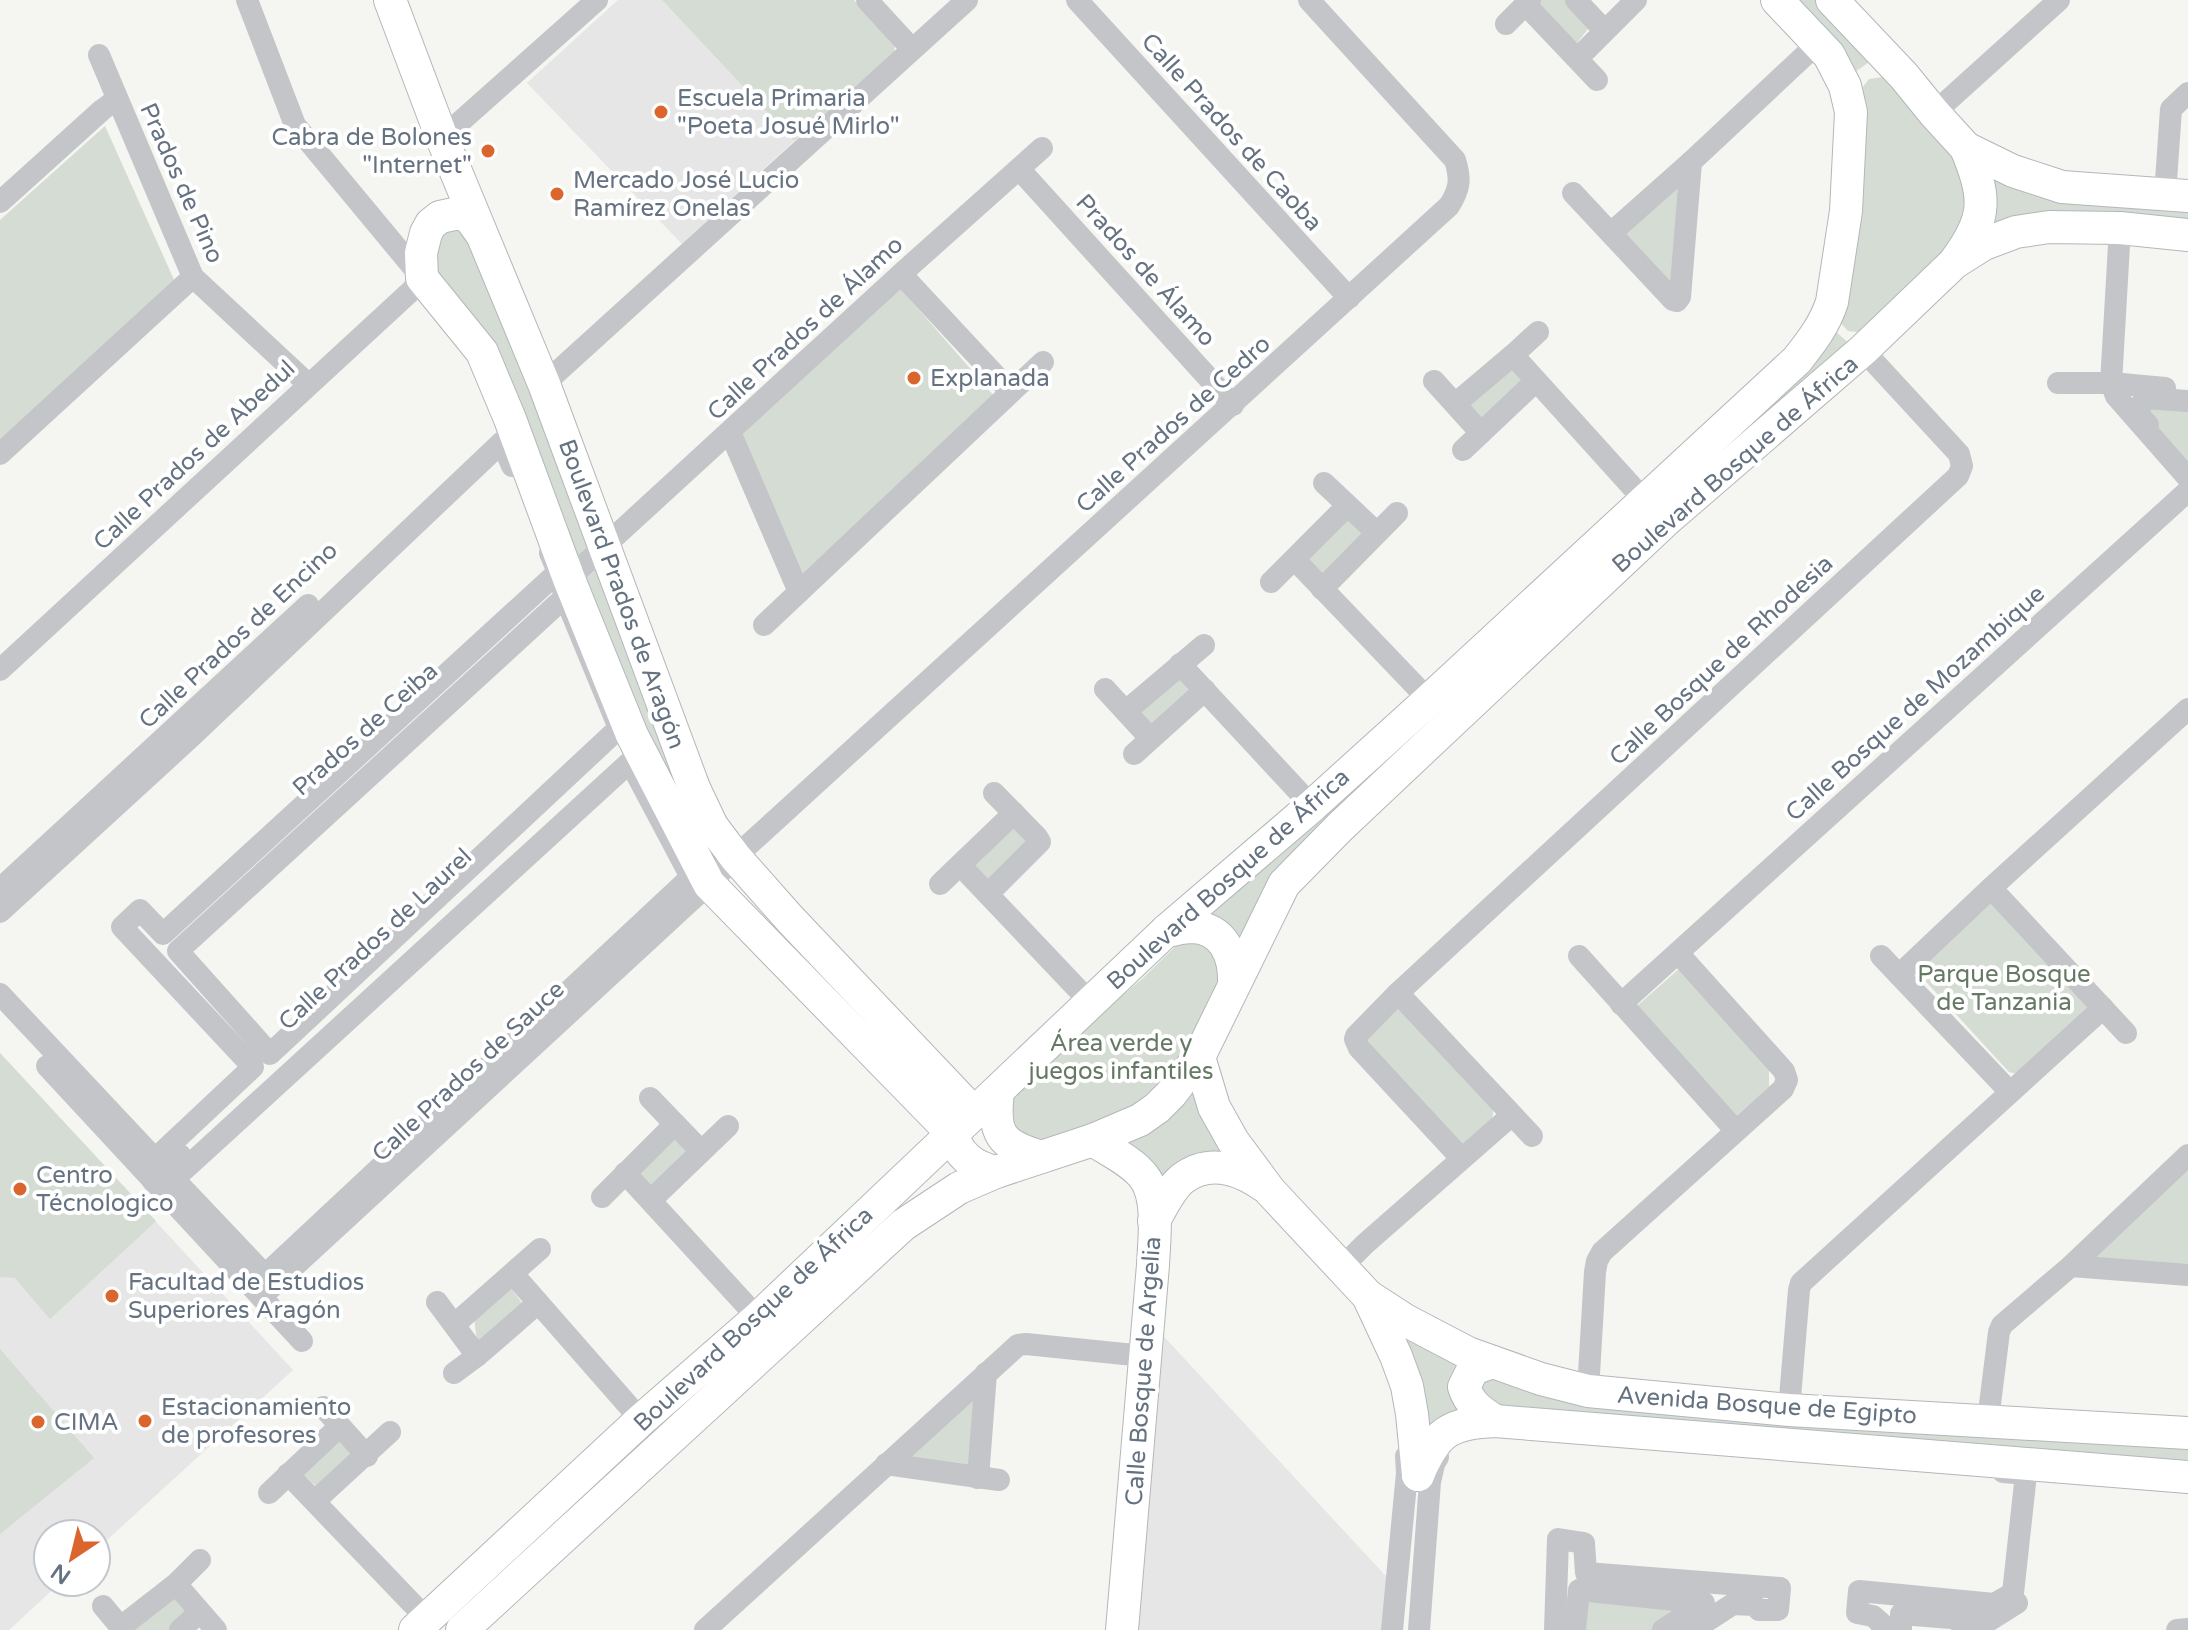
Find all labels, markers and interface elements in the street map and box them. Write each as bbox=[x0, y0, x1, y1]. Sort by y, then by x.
street label: Calle Prados de Caoba bbox=[1135, 27, 1328, 237]
place label: Escuela Primaria "Poeta Josué Mirlo" bbox=[677, 84, 900, 141]
street label: Prados de Pino bbox=[133, 99, 230, 268]
marker: Escuela Primaria "Poeta Josué Mirlo" bbox=[652, 103, 670, 121]
place label: Cabra de Bolones "Internet" bbox=[271, 123, 472, 180]
marker: Cabra de Bolones "Internet" bbox=[479, 142, 497, 160]
place label: Mercado José Lucio Ramírez Onelas bbox=[573, 166, 799, 223]
marker: Mercado José Lucio Ramírez Onelas bbox=[548, 185, 566, 203]
street label: Prados de Álamo bbox=[1070, 188, 1222, 352]
street label: Calle Prados de Álamo bbox=[701, 229, 909, 427]
street label: Calle Prados de Cedro bbox=[1070, 329, 1276, 519]
street label: Boulevard Bosque de África bbox=[1606, 349, 1864, 579]
street label: Calle Prados de Abedul bbox=[87, 354, 301, 556]
place label: Explanada bbox=[930, 364, 1050, 393]
marker: Explanada bbox=[905, 369, 923, 387]
street label: Boulevard Prados de Aragón bbox=[552, 435, 691, 753]
street label: Calle Prados de Encino bbox=[133, 536, 344, 735]
street label: Calle Bosque de Rhodesia bbox=[1604, 549, 1839, 772]
street label: Calle Bosque de Mozambique bbox=[1780, 579, 2051, 827]
street label: Prados de Ceiba bbox=[287, 657, 444, 802]
street label: Boulevard Bosque de África bbox=[1100, 762, 1356, 996]
street label: Calle Prados de Laurel bbox=[273, 842, 478, 1036]
park label: Parque Bosque de Tanzania bbox=[1917, 960, 2091, 1017]
street label: Calle Prados de Sauce bbox=[366, 975, 570, 1168]
park label: Área verde y juegos infantiles bbox=[1027, 1028, 1213, 1086]
place label: Centro Técnologico bbox=[36, 1161, 174, 1218]
marker: Centro Técnologico bbox=[11, 1180, 29, 1198]
street label: Boulevard Bosque de África bbox=[627, 1200, 879, 1438]
street label: Calle Bosque de Argelia bbox=[1120, 1235, 1167, 1507]
place label: Facultad de Estudios Superiores Aragón bbox=[128, 1268, 364, 1325]
marker: Facultad de Estudios Superiores Aragón bbox=[103, 1287, 121, 1305]
street label: Avenida Bosque de Egipto bbox=[1616, 1381, 1918, 1430]
place label: Estacionamiento de profesores bbox=[161, 1393, 351, 1450]
place label: CIMA bbox=[54, 1408, 119, 1437]
marker: Estacionamiento de profesores bbox=[136, 1412, 154, 1430]
marker: CIMA bbox=[29, 1413, 47, 1431]
north arrow bbox=[32, 1518, 112, 1598]
text: N bbox=[46, 1558, 76, 1589]

